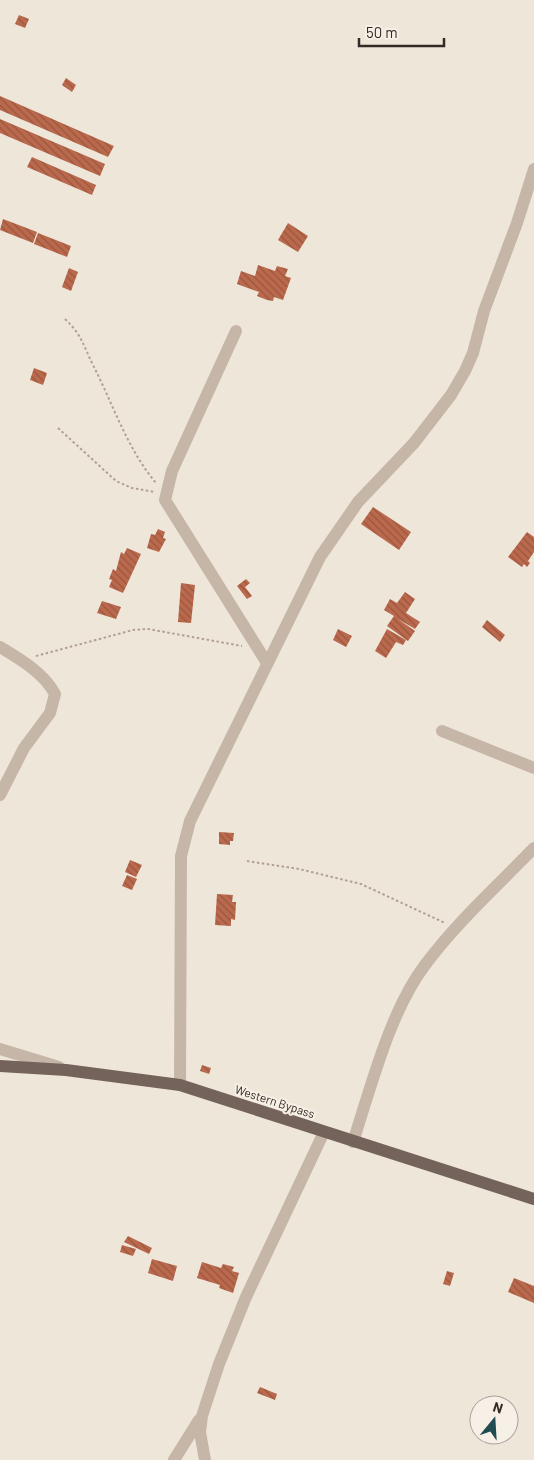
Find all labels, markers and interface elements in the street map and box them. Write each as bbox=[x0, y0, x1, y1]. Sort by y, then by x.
scale bar bbox=[359, 15, 444, 47]
text: 50 m bbox=[366, 23, 398, 41]
street label: Western Bypass bbox=[233, 1082, 317, 1121]
north arrow bbox=[469, 1395, 519, 1445]
text: N bbox=[491, 1398, 505, 1417]

